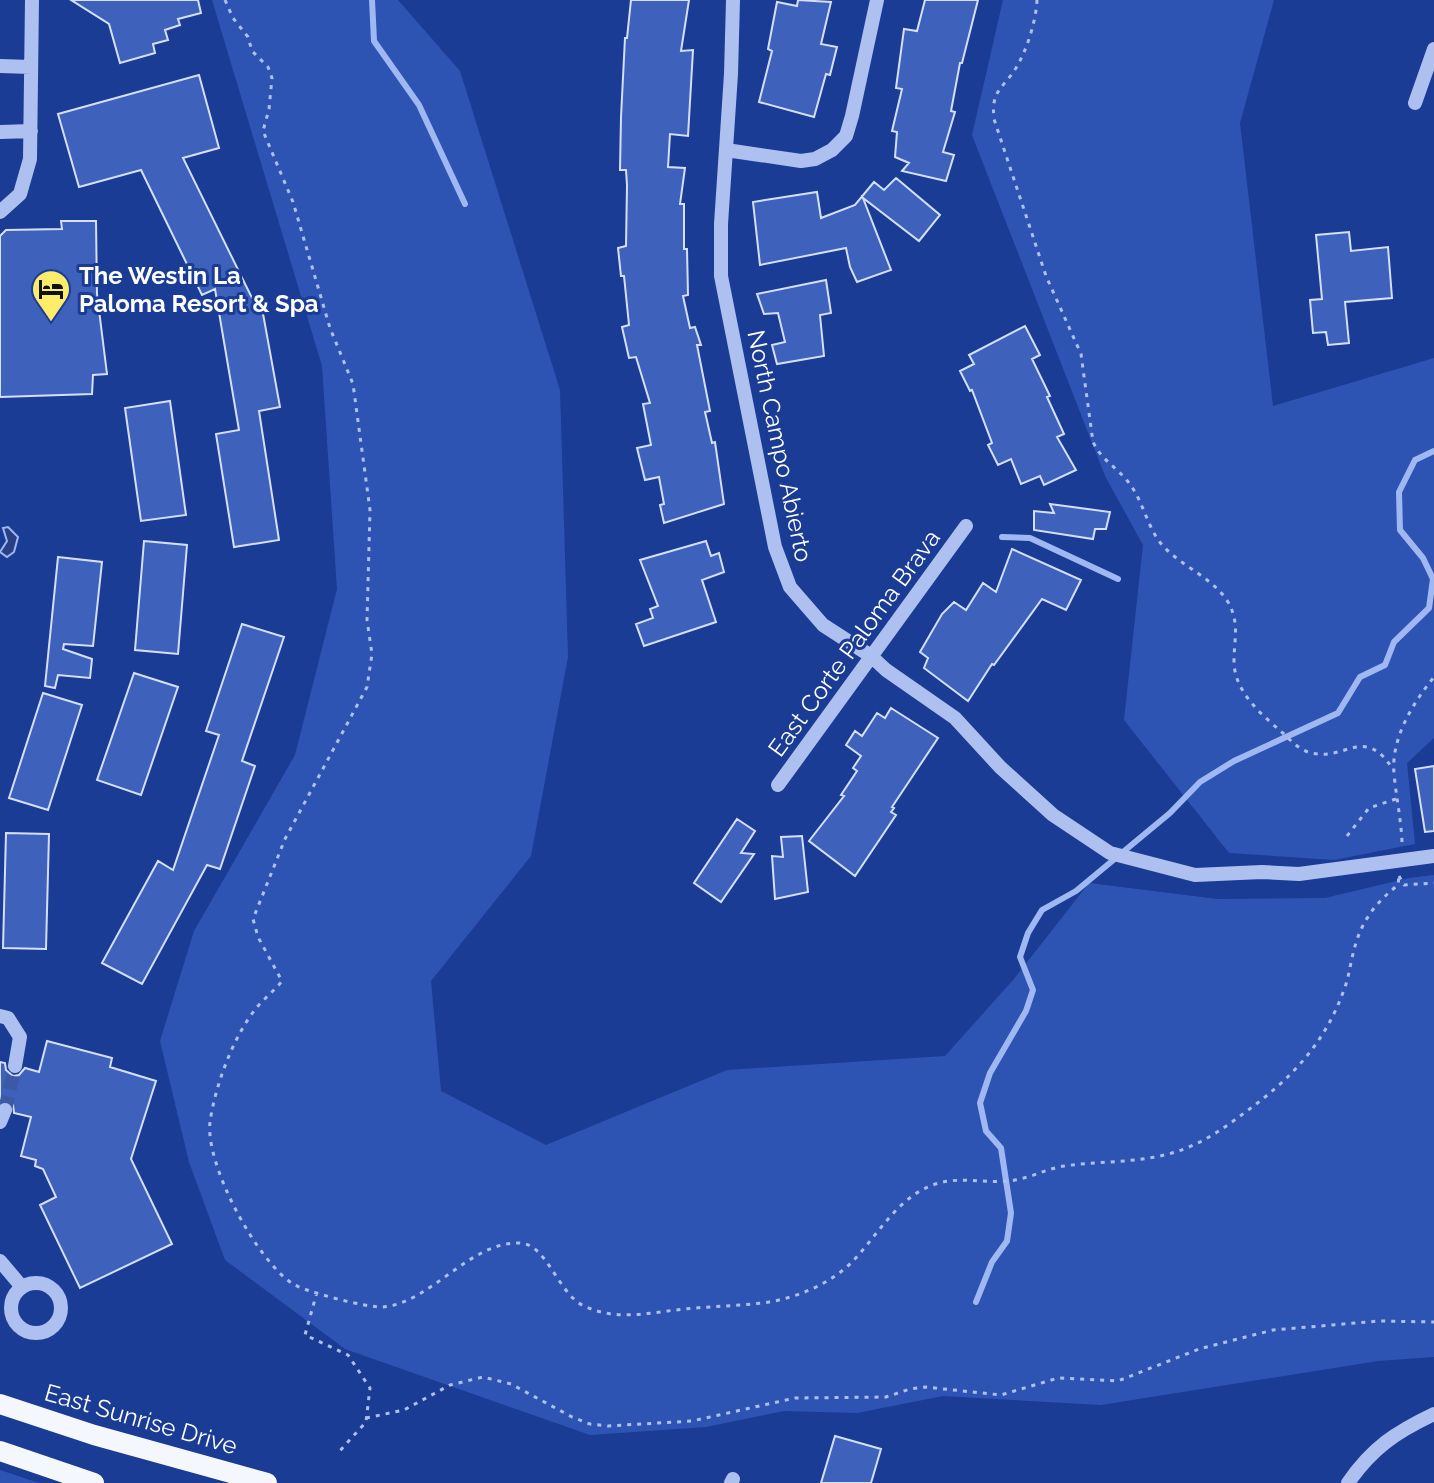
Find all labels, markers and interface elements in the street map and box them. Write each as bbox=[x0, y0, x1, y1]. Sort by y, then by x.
place label: The Westin La Paloma Resort & Spa bbox=[79, 261, 319, 318]
hotel icon: The Westin La Paloma Resort & Spa bbox=[30, 268, 72, 323]
street label: North Campo Abierto bbox=[741, 327, 819, 565]
street label: East Corte Paloma Brava bbox=[762, 524, 946, 762]
street label: East Sunrise Drive bbox=[41, 1378, 241, 1460]

